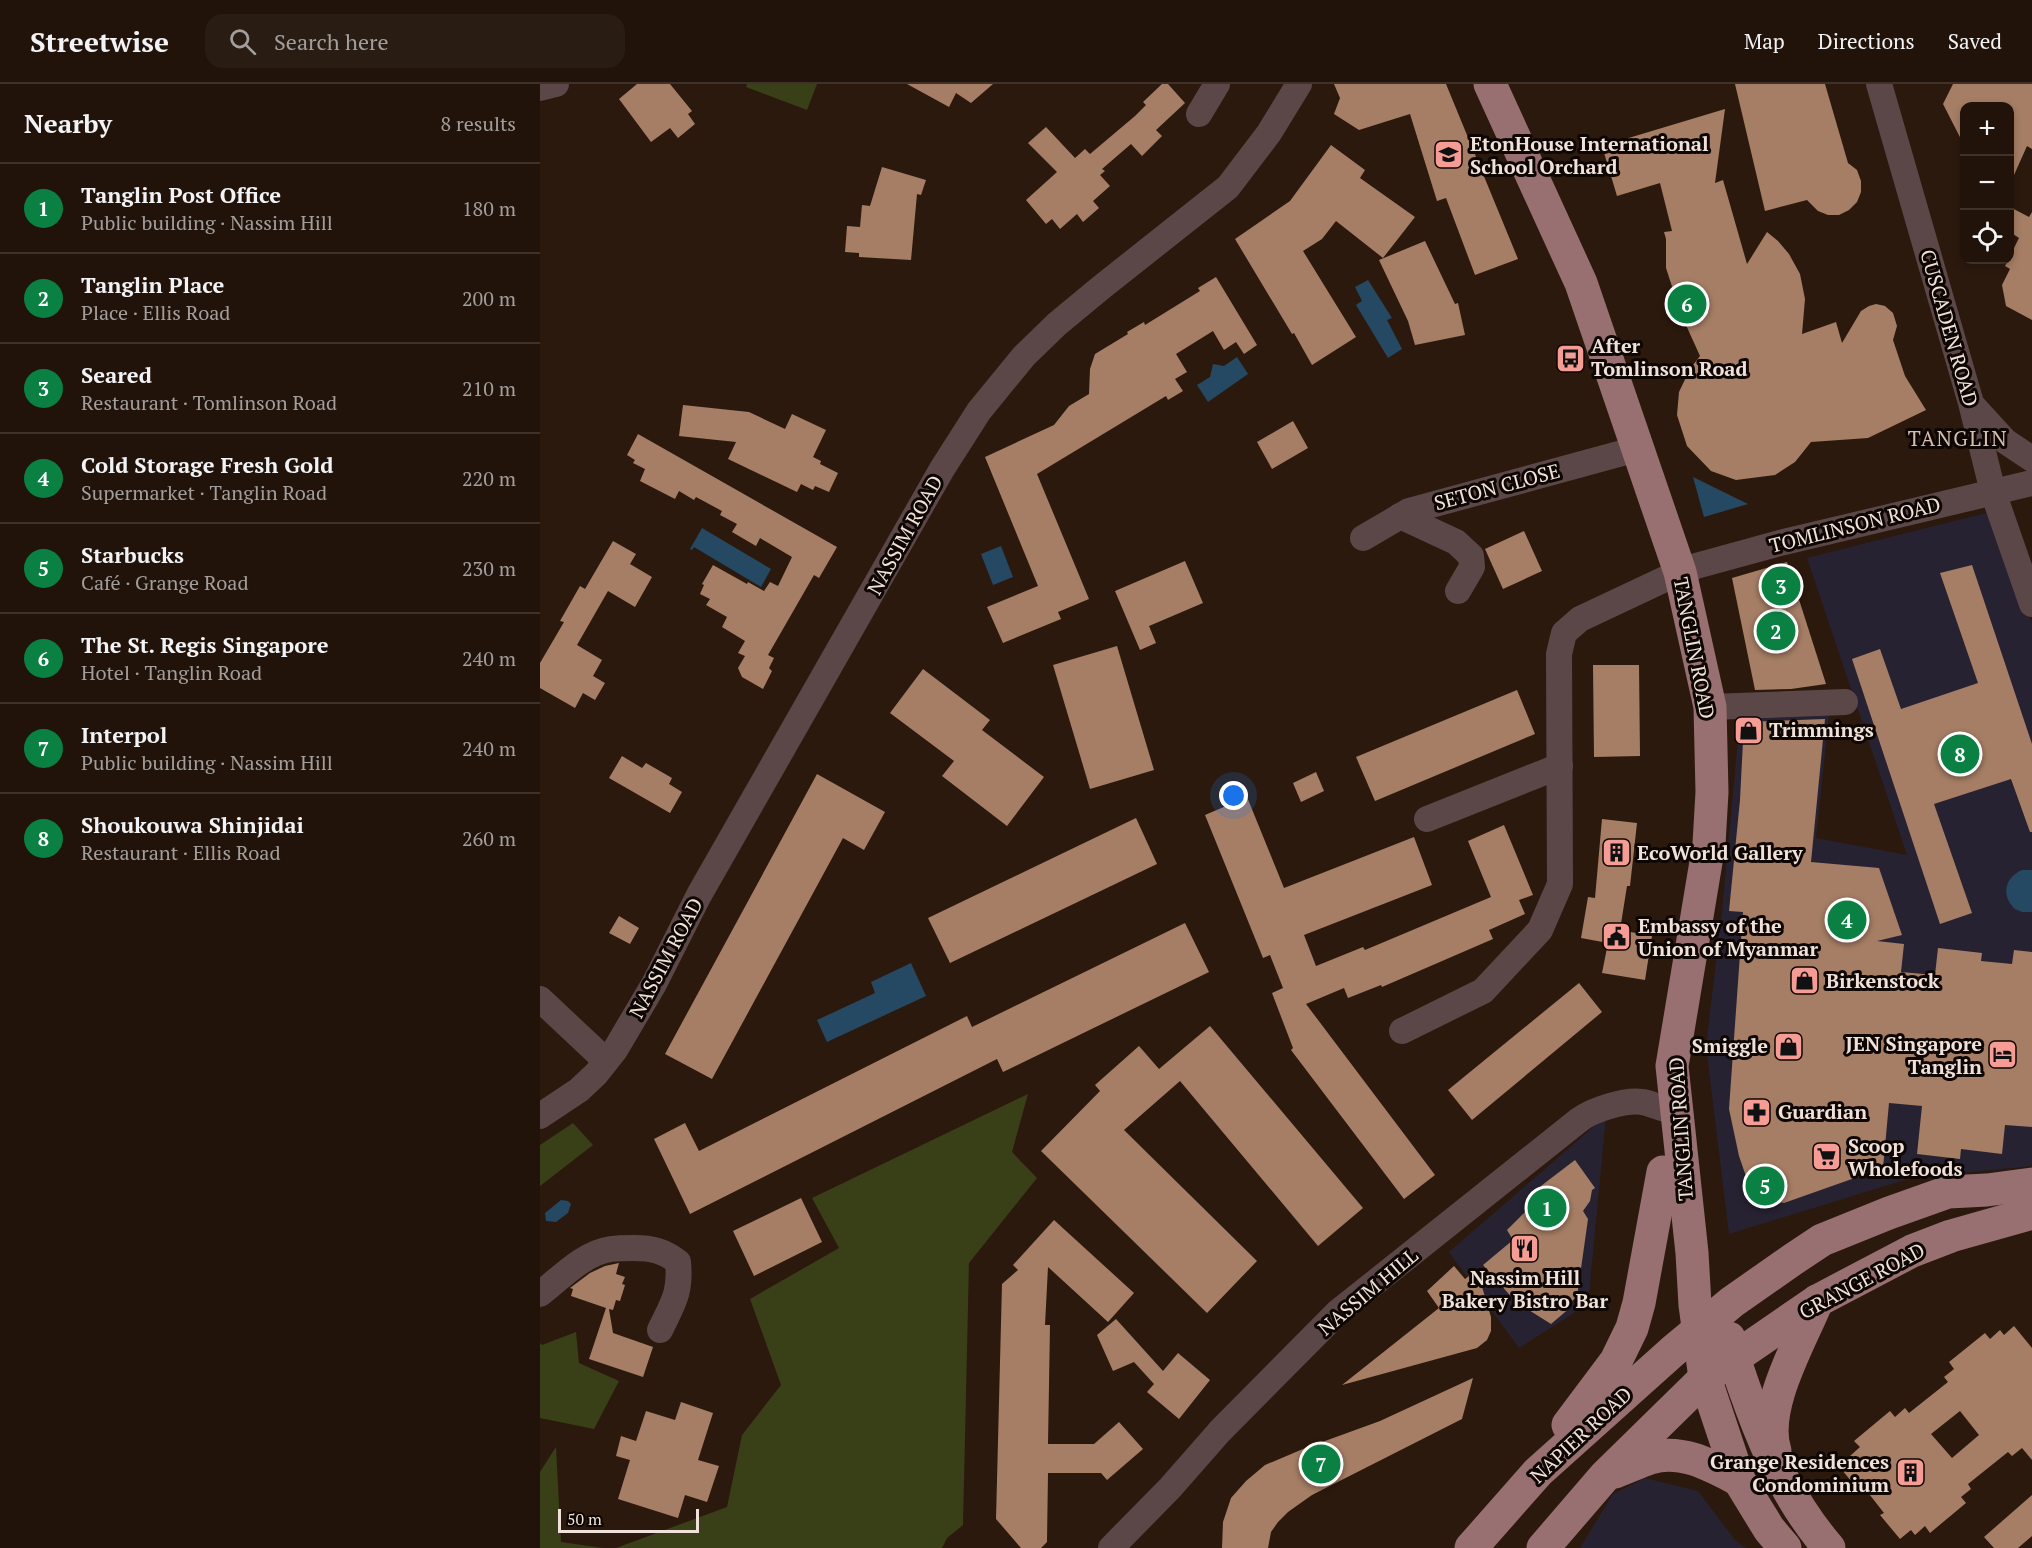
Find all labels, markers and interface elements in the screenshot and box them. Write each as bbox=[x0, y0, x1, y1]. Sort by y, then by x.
search box bbox=[205, 14, 625, 68]
text: Streetwise bbox=[30, 23, 169, 60]
icon: search bbox=[226, 25, 259, 58]
text: Search here bbox=[274, 27, 389, 56]
text: Map bbox=[1744, 27, 1785, 55]
text: Directions bbox=[1818, 27, 1915, 55]
text: Saved bbox=[1948, 27, 2002, 55]
map controls bbox=[1960, 102, 2014, 264]
button: + bbox=[1960, 102, 2014, 156]
text: Nearby bbox=[24, 106, 112, 140]
text: 8 results bbox=[441, 110, 516, 137]
place label: EtonHouse International School Orchard bbox=[1470, 130, 1709, 180]
school or university icon: EtonHouse International School Orchard bbox=[1433, 139, 1465, 171]
button: − bbox=[1960, 156, 2014, 210]
text: Tanglin Post Office bbox=[81, 180, 281, 209]
text: 1 bbox=[38, 195, 49, 222]
text: 180 m bbox=[462, 195, 516, 222]
text: Public building · Nassim Hill bbox=[81, 209, 333, 236]
button: locate bbox=[1960, 210, 2014, 264]
street label: CUSCADEN ROAD bbox=[1914, 246, 1985, 409]
text: Tanglin Place bbox=[81, 270, 224, 299]
pin: 6 bbox=[1668, 282, 1706, 326]
text: 2 bbox=[38, 285, 49, 312]
text: 200 m bbox=[462, 285, 516, 312]
text: Place · Ellis Road bbox=[81, 299, 230, 326]
place label: After Tomlinson Road bbox=[1591, 332, 1747, 382]
bus stop icon: After Tomlinson Road bbox=[1554, 342, 1586, 374]
text: Seared bbox=[81, 360, 152, 389]
text: 3 bbox=[38, 375, 49, 402]
text: 210 m bbox=[462, 375, 516, 402]
text: Restaurant · Tomlinson Road bbox=[81, 389, 337, 416]
district label: TANGLIN bbox=[1908, 424, 2008, 452]
text: Cold Storage Fresh Gold bbox=[81, 450, 333, 479]
street label: SETON CLOSE bbox=[1431, 457, 1563, 516]
text: 4 bbox=[38, 465, 49, 492]
text: 220 m bbox=[462, 465, 516, 492]
street label: NASSIM ROAD bbox=[861, 470, 949, 599]
text: Supermarket · Tanglin Road bbox=[81, 479, 327, 506]
street label: TOMLINSON ROAD bbox=[1767, 490, 1943, 559]
text: Starbucks bbox=[81, 540, 184, 569]
text: 5 bbox=[38, 555, 49, 582]
text: 230 m bbox=[462, 555, 516, 582]
pin: 3 bbox=[1762, 564, 1800, 608]
text: Café · Grange Road bbox=[81, 569, 249, 596]
street label: TANGLIN ROAD bbox=[1668, 575, 1721, 721]
pin: 2 bbox=[1756, 608, 1796, 654]
text: The St. Regis Singapore bbox=[81, 630, 329, 659]
text: 6 bbox=[38, 645, 49, 672]
text: 240 m bbox=[462, 645, 516, 672]
text: Hotel · Tanglin Road bbox=[81, 659, 262, 686]
shop icon: Trimmings bbox=[1732, 714, 1764, 746]
place label: Trimmings bbox=[1769, 716, 1874, 743]
text: Interpol bbox=[81, 720, 167, 749]
pin: 8 bbox=[1940, 732, 1980, 776]
text: 7 bbox=[38, 735, 49, 762]
text: 240 m bbox=[462, 735, 516, 762]
text: Public building · Nassim Hill bbox=[81, 749, 333, 776]
your location bbox=[1219, 781, 1248, 810]
text: Shoukouwa Shinjidai bbox=[81, 810, 304, 839]
text: 8 bbox=[38, 825, 49, 852]
text: 260 m bbox=[462, 825, 516, 852]
building icon: EcoWorld Gallery bbox=[1600, 837, 1632, 869]
text: Restaurant · Ellis Road bbox=[81, 839, 281, 866]
place label: EcoWorld Gallery bbox=[1637, 839, 1803, 866]
street label: NASSIM ROAD bbox=[623, 893, 709, 1023]
pin: 4 bbox=[1828, 898, 1866, 942]
place label: Embassy of the Union of Myanmar bbox=[1638, 912, 1818, 962]
public building icon: Embassy of the Union of Myanmar bbox=[1601, 921, 1633, 953]
shop icon: Birkenstock bbox=[1789, 965, 1821, 997]
place label: Birkenstock bbox=[1826, 967, 1940, 994]
shop icon: Smiggle bbox=[1773, 1030, 1805, 1062]
place label: JEN Singapore Tanglin bbox=[1846, 1030, 1982, 1080]
place label: Smiggle bbox=[1692, 1032, 1768, 1059]
hotel icon: JEN Singapore Tanglin bbox=[1987, 1039, 2019, 1071]
street label: TANGLIN ROAD bbox=[1662, 1056, 1699, 1202]
pharmacy icon: Guardian bbox=[1741, 1096, 1773, 1128]
place label: Guardian bbox=[1778, 1098, 1867, 1125]
place label: Scoop Wholefoods bbox=[1848, 1132, 1963, 1182]
supermarket icon: Scoop Wholefoods bbox=[1811, 1141, 1843, 1173]
pin: 5 bbox=[1746, 1164, 1784, 1208]
pin: 1 bbox=[1528, 1186, 1566, 1230]
restaurant icon: Nassim Hill Bakery Bistro Bar bbox=[1509, 1232, 1541, 1264]
street label: GRANGE ROAD bbox=[1794, 1236, 1929, 1325]
street label: NASSIM HILL bbox=[1312, 1242, 1423, 1341]
place label: Nassim Hill Bakery Bistro Bar bbox=[1442, 1264, 1609, 1314]
street label: NAPIER ROAD bbox=[1524, 1380, 1637, 1489]
pin: 7 bbox=[1302, 1442, 1340, 1486]
place label: Grange Residences Condominium bbox=[1710, 1448, 1890, 1498]
building icon: Grange Residences Condominium bbox=[1894, 1457, 1926, 1489]
scale bar bbox=[558, 1506, 699, 1534]
text: 50 m bbox=[567, 1508, 602, 1530]

